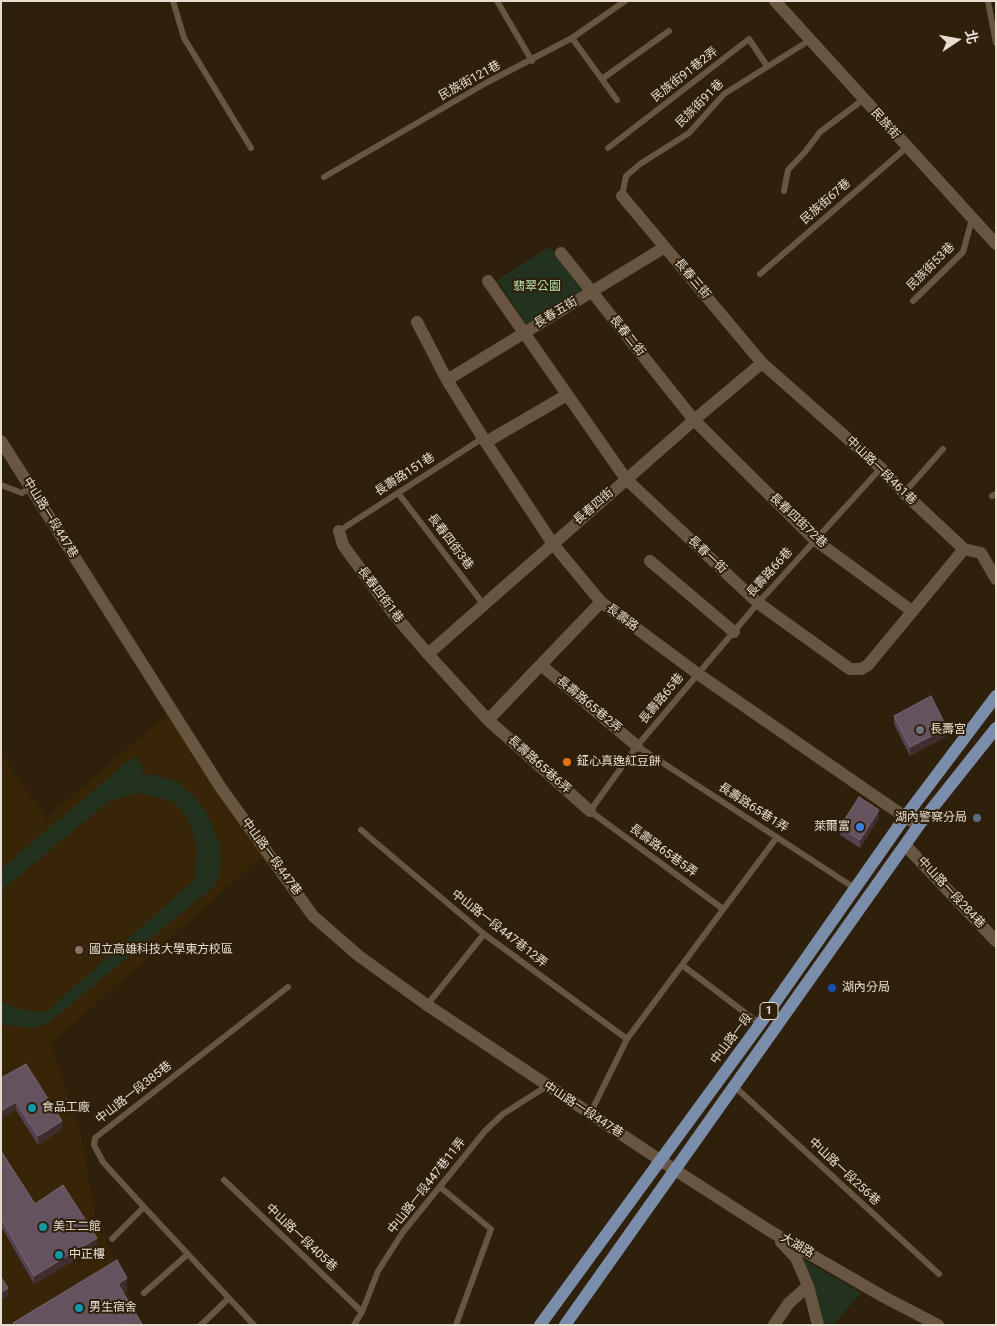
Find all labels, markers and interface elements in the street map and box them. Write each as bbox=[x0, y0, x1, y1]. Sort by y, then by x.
north arrow bbox=[932, 15, 982, 65]
text: 北 bbox=[962, 28, 981, 45]
street label: 民族街91巷2弄 bbox=[649, 45, 721, 105]
street label: 民族街121巷 bbox=[437, 58, 503, 104]
street label: 民族街91巷 bbox=[673, 77, 727, 131]
street label: 民族街 bbox=[868, 106, 902, 142]
street label: 民族街67巷 bbox=[798, 176, 854, 228]
street label: 民族街53巷 bbox=[904, 240, 958, 294]
street label: 長春三街 bbox=[671, 256, 713, 302]
park label: 翡翠公園 bbox=[513, 280, 561, 294]
street label: 長春五街 bbox=[532, 294, 580, 332]
street label: 長春二街 bbox=[606, 313, 648, 359]
street label: 中山路一段461巷 bbox=[843, 434, 919, 508]
street label: 長壽路151巷 bbox=[372, 450, 438, 500]
street label: 中山路一段447巷 bbox=[19, 475, 81, 561]
street label: 長春四街 bbox=[571, 486, 617, 528]
street label: 長春四街72巷 bbox=[766, 491, 830, 551]
street label: 長春四街3巷 bbox=[424, 511, 476, 573]
street label: 長春一街 bbox=[685, 533, 729, 577]
street label: 長壽路66巷 bbox=[744, 545, 796, 601]
street label: 長春四街1巷 bbox=[354, 564, 406, 626]
street label: 長壽路 bbox=[603, 602, 641, 634]
street label: 長壽路65巷 bbox=[637, 671, 687, 727]
street label: 長壽路65巷2弄 bbox=[554, 674, 624, 736]
place label: 長壽宮 bbox=[930, 723, 966, 737]
marker: 長壽宮 bbox=[914, 724, 926, 736]
street label: 長壽路65巷6弄 bbox=[504, 733, 574, 797]
place label: 鉦心真逸紅豆餅 bbox=[577, 755, 661, 769]
marker: 鉦心真逸紅豆餅 bbox=[561, 756, 573, 768]
street label: 長壽路65巷1弄 bbox=[715, 780, 791, 836]
place label: 湖內警察分局 bbox=[895, 811, 967, 825]
marker: 湖內警察分局 bbox=[971, 812, 983, 824]
street label: 中山路一段447巷 bbox=[238, 815, 304, 899]
place label: 萊爾富 bbox=[814, 820, 850, 834]
marker: 萊爾富 bbox=[854, 821, 866, 833]
street label: 長壽路65巷5弄 bbox=[626, 822, 700, 880]
street label: 中山路一段284巷 bbox=[914, 854, 988, 932]
street label: 中山路一段447巷12弄 bbox=[448, 887, 550, 971]
place label: 國立高雄科技大學東方校區 bbox=[89, 943, 233, 957]
marker: 國立高雄科技大學東方校區 bbox=[73, 944, 85, 956]
place label: 湖內分局 bbox=[842, 981, 890, 995]
marker: 湖內分局 bbox=[826, 982, 838, 994]
road number: 1 bbox=[760, 1002, 778, 1019]
street label: 中山路一段 bbox=[708, 1011, 756, 1067]
street label: 中山路一段385巷 bbox=[93, 1059, 175, 1127]
street label: 中山路一段447巷 bbox=[540, 1079, 626, 1141]
place label: 食品工廠 bbox=[42, 1101, 90, 1115]
marker: 食品工廠 bbox=[26, 1102, 38, 1114]
street label: 中山路一段447巷11弄 bbox=[385, 1135, 469, 1237]
street label: 中山路一段256巷 bbox=[805, 1135, 883, 1209]
street label: 中山路一段405巷 bbox=[262, 1201, 340, 1275]
place label: 美工二館 bbox=[53, 1220, 101, 1234]
marker: 美工二館 bbox=[37, 1221, 49, 1233]
street label: 大湖路 bbox=[778, 1231, 816, 1261]
place label: 中正樓 bbox=[69, 1248, 105, 1262]
marker: 中正樓 bbox=[53, 1249, 65, 1261]
place label: 男生宿舍 bbox=[89, 1301, 137, 1315]
marker: 男生宿舍 bbox=[73, 1302, 85, 1314]

